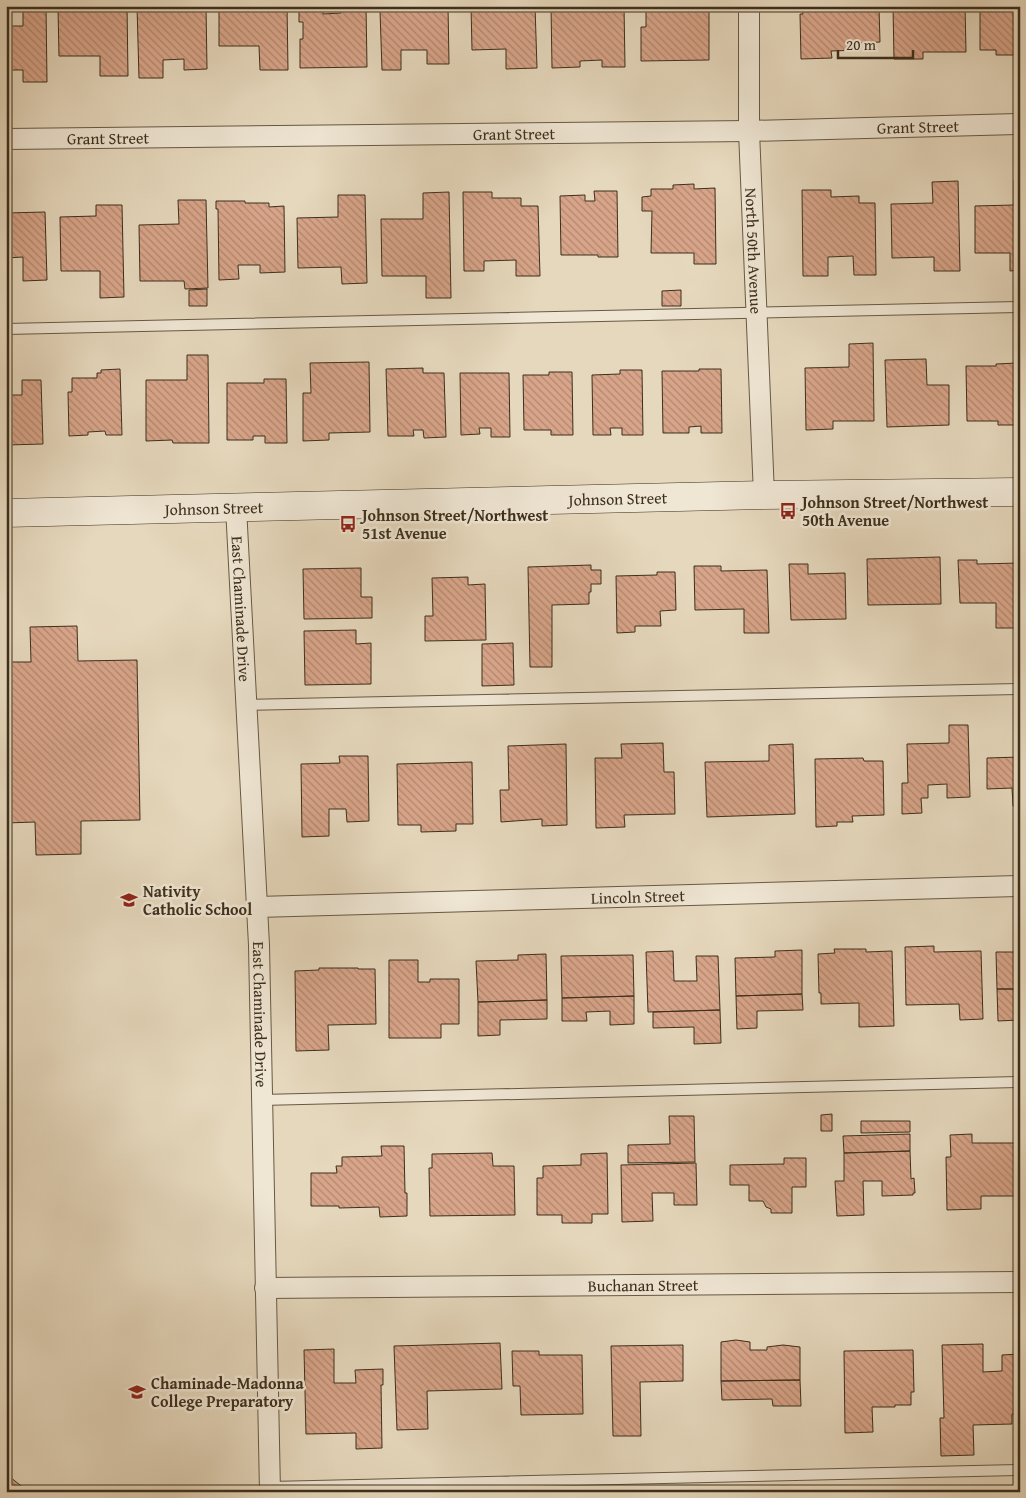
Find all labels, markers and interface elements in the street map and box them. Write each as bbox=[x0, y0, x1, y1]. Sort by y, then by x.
scale bar bbox=[838, 28, 914, 60]
text: 20 m bbox=[846, 34, 877, 55]
street label: Grant Street bbox=[877, 114, 960, 140]
street label: Grant Street bbox=[473, 121, 556, 146]
street label: Grant Street bbox=[67, 125, 150, 150]
street label: North 50th Avenue bbox=[739, 187, 769, 314]
street label: Johnson Street bbox=[566, 485, 668, 512]
place label: Johnson Street/Northwest 50th Avenue bbox=[799, 490, 988, 532]
street label: Johnson Street bbox=[162, 495, 264, 521]
bus stop icon: Johnson Street/Northwest 50th Avenue bbox=[778, 501, 798, 521]
place label: Johnson Street/Northwest 51st Avenue bbox=[359, 503, 548, 545]
bus stop icon: Johnson Street/Northwest 51st Avenue bbox=[338, 514, 358, 534]
street label: East Chaminade Drive bbox=[226, 535, 257, 682]
place label: Nativity Catholic School bbox=[143, 879, 252, 921]
street label: Lincoln Street bbox=[591, 883, 686, 910]
school or university icon: Nativity Catholic School bbox=[119, 890, 139, 910]
street label: East Chaminade Drive bbox=[247, 941, 274, 1088]
street label: Buchanan Street bbox=[588, 1273, 699, 1297]
place label: Chaminade-Madonna College Preparatory bbox=[151, 1371, 304, 1413]
school or university icon: Chaminade-Madonna College Preparatory bbox=[127, 1382, 147, 1402]

